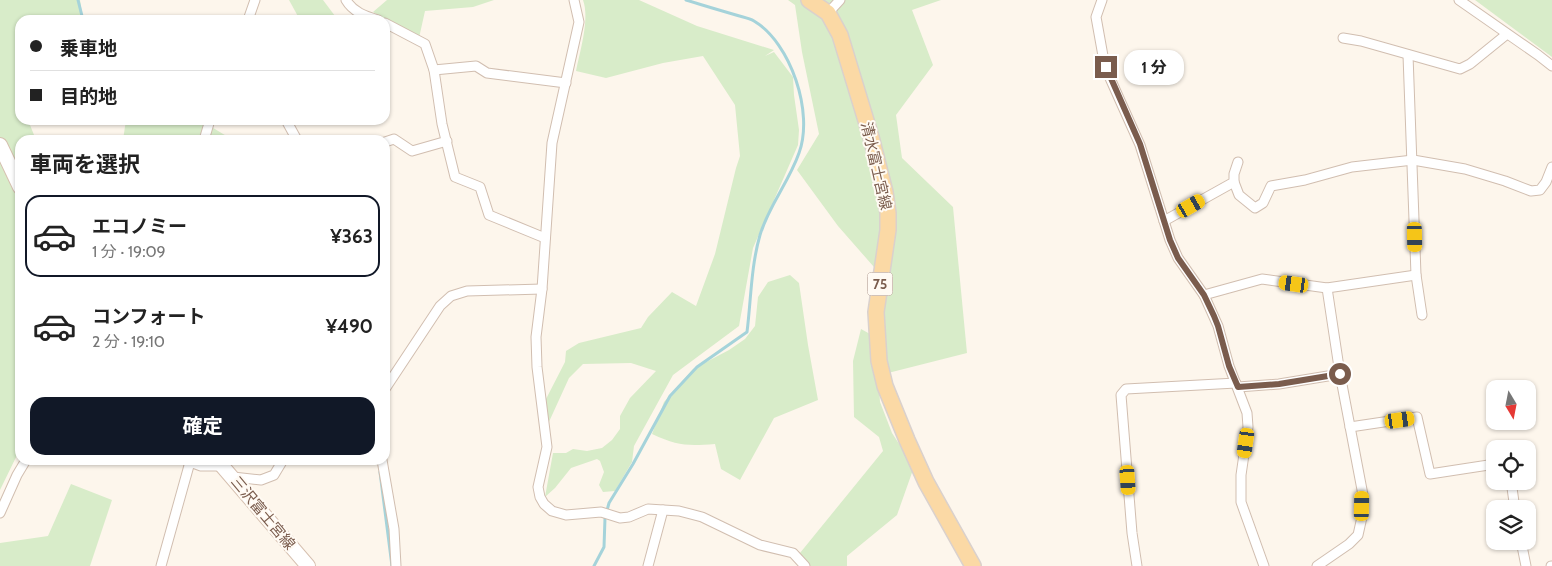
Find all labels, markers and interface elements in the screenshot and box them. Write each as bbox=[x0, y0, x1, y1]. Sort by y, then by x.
text: 乗車地 bbox=[60, 37, 117, 60]
callout: 1 分 bbox=[1124, 50, 1184, 84]
route end bbox=[1095, 56, 1117, 78]
text: 1 分 bbox=[1141, 58, 1167, 77]
text: 目的地 bbox=[60, 85, 117, 108]
street label: 清水富士宮線 bbox=[857, 120, 895, 212]
text: 車両を選択 bbox=[30, 151, 140, 178]
car bbox=[1174, 192, 1207, 220]
icon: car bbox=[32, 214, 77, 259]
text: エコノミー bbox=[92, 215, 187, 238]
car bbox=[1407, 222, 1422, 252]
text: ¥363 bbox=[330, 225, 373, 248]
text: 1 分 · 19:09 bbox=[92, 242, 166, 261]
road number: 75 bbox=[868, 272, 892, 296]
car bbox=[1278, 274, 1309, 294]
icon: car bbox=[32, 304, 77, 349]
text: コンフォート bbox=[92, 305, 205, 328]
text: ¥490 bbox=[326, 315, 373, 338]
text: 2 分 · 19:10 bbox=[92, 332, 165, 351]
route start bbox=[1329, 363, 1351, 385]
north arrow bbox=[1486, 380, 1536, 430]
map controls bbox=[1486, 380, 1536, 550]
button: 確定 bbox=[30, 397, 375, 455]
car bbox=[1384, 410, 1415, 430]
car bbox=[1236, 427, 1255, 459]
button: locate bbox=[1486, 440, 1536, 490]
car bbox=[1119, 465, 1136, 495]
street label: 三沢富士宮線 bbox=[227, 473, 299, 553]
car bbox=[1354, 491, 1369, 521]
button: layers bbox=[1486, 500, 1536, 550]

